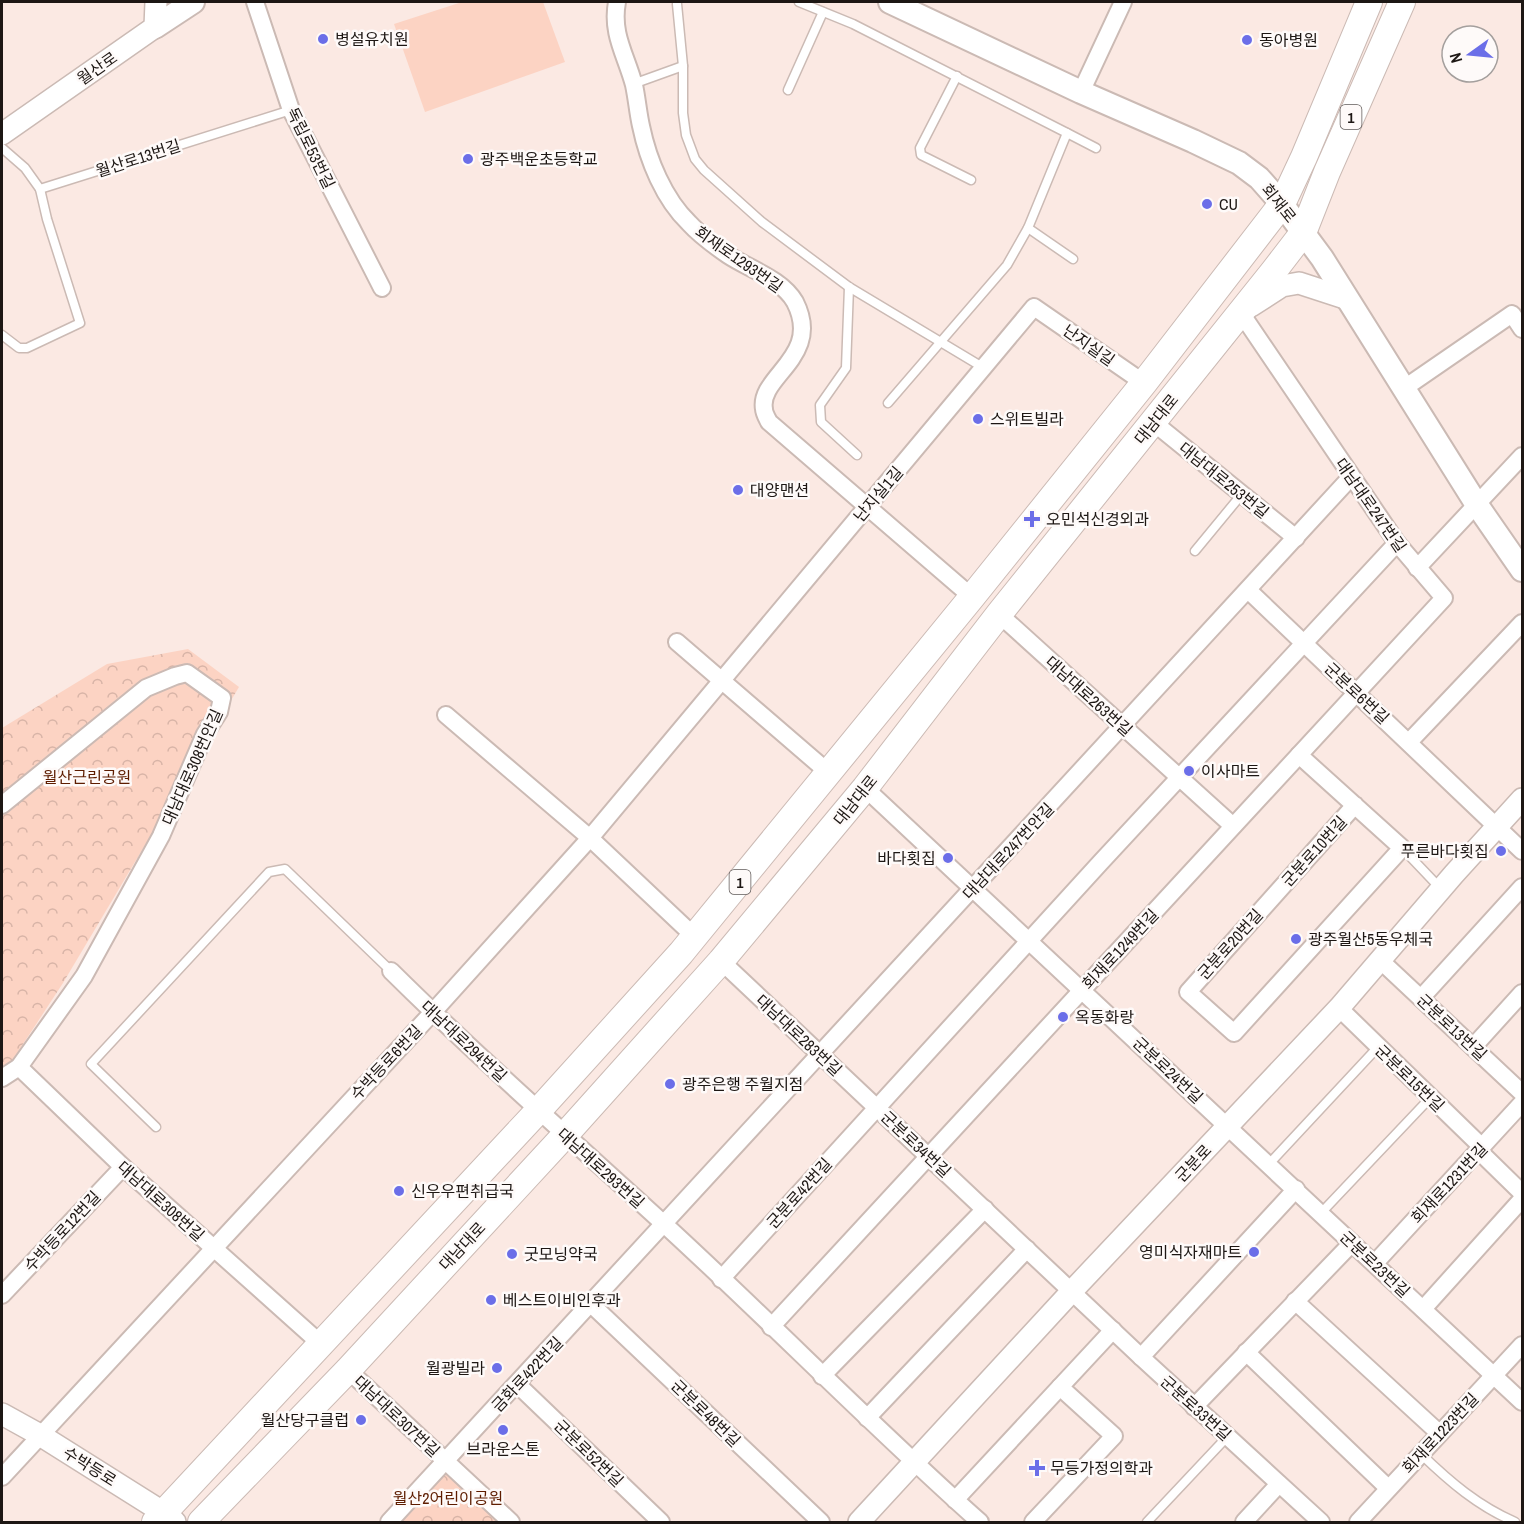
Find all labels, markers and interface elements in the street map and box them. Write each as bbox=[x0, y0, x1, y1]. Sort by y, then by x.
north arrow bbox=[1440, 24, 1500, 84]
place label: 병설유치원 bbox=[335, 28, 409, 50]
place label: 동아병원 bbox=[1259, 29, 1318, 51]
marker: 병설유치원 bbox=[316, 32, 330, 46]
marker: 동아병원 bbox=[1240, 33, 1254, 47]
street label: 월산로 bbox=[73, 46, 122, 90]
text: N bbox=[1444, 50, 1467, 65]
street label: 독립로53번길 bbox=[282, 104, 340, 192]
road number: 1 bbox=[1340, 105, 1362, 129]
street label: 월산로13번길 bbox=[93, 134, 183, 182]
place label: 광주백운초등학교 bbox=[480, 148, 598, 170]
marker: 광주백운초등학교 bbox=[461, 152, 475, 166]
street label: 회재로 bbox=[1257, 179, 1302, 227]
place label: CU bbox=[1219, 193, 1238, 215]
marker: CU bbox=[1200, 197, 1214, 211]
street label: 회재로1293번길 bbox=[691, 221, 787, 297]
street label: 난지실길 bbox=[1059, 319, 1119, 371]
street label: 대남대로 bbox=[1129, 389, 1183, 449]
place label: 스위트빌라 bbox=[990, 408, 1064, 430]
marker: 스위트빌라 bbox=[971, 412, 985, 426]
street label: 대남대로253번길 bbox=[1174, 437, 1274, 523]
street label: 대남대로247번길 bbox=[1330, 454, 1412, 556]
street label: 난지실1길 bbox=[848, 462, 908, 526]
place label: 대양맨션 bbox=[750, 479, 809, 501]
marker: 대양맨션 bbox=[731, 483, 745, 497]
place label: 오민석신경외과 bbox=[1046, 508, 1149, 530]
marker: 오민석신경외과 bbox=[1023, 510, 1041, 528]
street label: 대남대로263번길 bbox=[1041, 651, 1137, 741]
street label: 군분로6번길 bbox=[1320, 657, 1394, 729]
street label: 대남대로308번안길 bbox=[157, 705, 227, 829]
place label: 이사마트 bbox=[1201, 760, 1260, 782]
marker: 이사마트 bbox=[1182, 764, 1196, 778]
park label: 월산근린공원 bbox=[43, 766, 131, 788]
street label: 대남대로 bbox=[828, 770, 882, 830]
street label: 대남대로247번안길 bbox=[957, 798, 1059, 904]
street label: 군분로10번길 bbox=[1276, 811, 1352, 891]
place label: 푸른바다횟집 bbox=[1401, 840, 1489, 862]
marker: 푸른바다횟집 bbox=[1494, 844, 1508, 858]
place label: 바다횟집 bbox=[877, 847, 936, 869]
marker: 바다횟집 bbox=[941, 851, 955, 865]
road number: 1 bbox=[730, 870, 750, 894]
street label: 회재로1249번길 bbox=[1077, 904, 1163, 994]
street label: 군분로20번길 bbox=[1192, 904, 1268, 984]
place label: 광주월산5동우체국 bbox=[1308, 928, 1433, 950]
marker: 광주월산5동우체국 bbox=[1289, 932, 1303, 946]
street label: 대남대로283번길 bbox=[751, 989, 847, 1081]
street label: 군분로13번길 bbox=[1412, 989, 1492, 1065]
street label: 대남대로294번길 bbox=[416, 995, 512, 1087]
place label: 옥동화랑 bbox=[1075, 1006, 1134, 1028]
marker: 옥동화랑 bbox=[1056, 1010, 1070, 1024]
street label: 수박등로6번길 bbox=[345, 1020, 427, 1104]
street label: 군분로24번길 bbox=[1128, 1032, 1208, 1108]
street label: 군분로15번길 bbox=[1371, 1039, 1449, 1117]
place label: 광주은행 주월지점 bbox=[682, 1073, 803, 1095]
marker: 광주은행 주월지점 bbox=[663, 1077, 677, 1091]
street label: 군분로34번길 bbox=[876, 1106, 956, 1182]
street label: 대남대로293번길 bbox=[553, 1123, 649, 1213]
street label: 회재로1231번길 bbox=[1406, 1138, 1492, 1228]
street label: 군분로 bbox=[1170, 1139, 1216, 1187]
street label: 군분로42번길 bbox=[761, 1153, 837, 1233]
street label: 대남대로308번길 bbox=[113, 1156, 209, 1246]
place label: 신우우편취급국 bbox=[411, 1180, 514, 1202]
marker: 신우우편취급국 bbox=[392, 1184, 406, 1198]
street label: 수박등로12번길 bbox=[19, 1186, 105, 1276]
street label: 대남대로 bbox=[434, 1217, 490, 1275]
street label: 군분로23번길 bbox=[1335, 1226, 1415, 1302]
place label: 영미식자재마트 bbox=[1139, 1241, 1242, 1263]
place label: 굿모닝약국 bbox=[524, 1243, 598, 1265]
marker: 영미식자재마트 bbox=[1247, 1245, 1261, 1259]
marker: 굿모닝약국 bbox=[505, 1247, 519, 1261]
place label: 베스트이비인후과 bbox=[503, 1289, 621, 1311]
marker: 베스트이비인후과 bbox=[484, 1293, 498, 1307]
street label: 금화로422번길 bbox=[486, 1332, 568, 1416]
place label: 월광빌라 bbox=[426, 1357, 485, 1379]
marker: 월광빌라 bbox=[490, 1361, 504, 1375]
street label: 대남대로307번길 bbox=[349, 1370, 445, 1462]
street label: 군분로33번길 bbox=[1156, 1370, 1236, 1446]
street label: 군분로48번길 bbox=[667, 1374, 745, 1452]
street label: 회재로1223번길 bbox=[1397, 1388, 1483, 1478]
place label: 월산당구클럽 bbox=[261, 1409, 349, 1431]
marker: 월산당구클럽 bbox=[354, 1413, 368, 1427]
street label: 군분로52번길 bbox=[550, 1414, 628, 1492]
marker: 브라운스톤 bbox=[496, 1423, 510, 1437]
place label: 브라운스톤 bbox=[466, 1438, 540, 1460]
street label: 수박등로 bbox=[59, 1441, 121, 1491]
place label: 무등가정의학과 bbox=[1050, 1457, 1153, 1479]
marker: 무등가정의학과 bbox=[1028, 1459, 1046, 1477]
park label: 월산2어린이공원 bbox=[393, 1487, 503, 1509]

